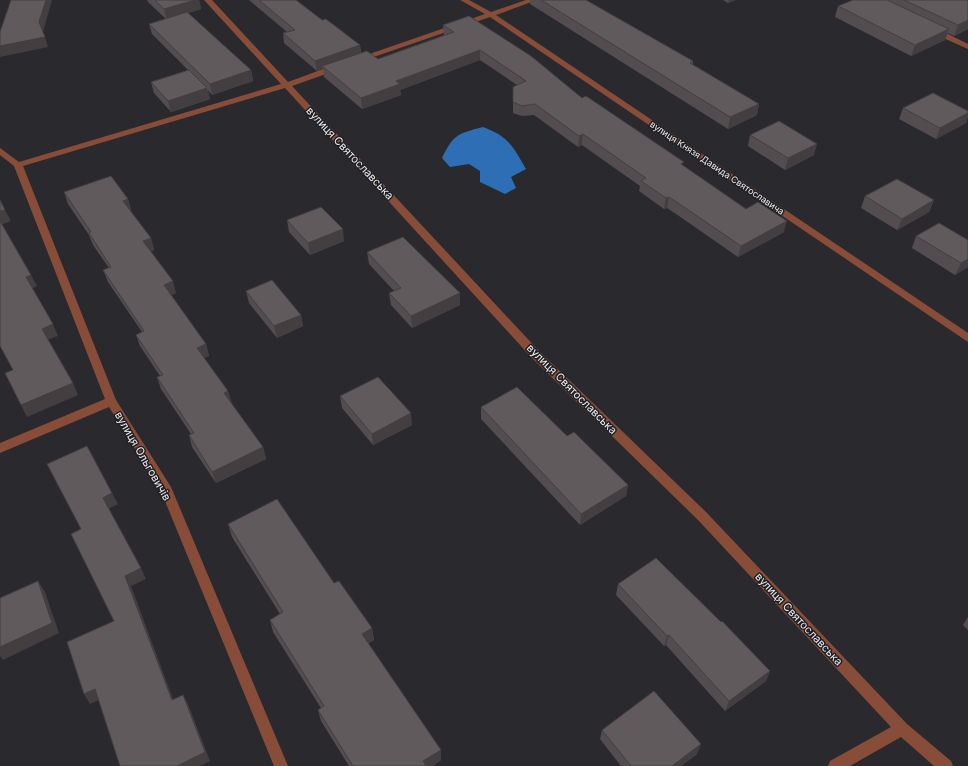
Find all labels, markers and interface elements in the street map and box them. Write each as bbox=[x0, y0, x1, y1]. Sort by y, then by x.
street label: вулиця Святославська bbox=[303, 104, 397, 202]
street label: вулиця Князя Давида Святославича bbox=[648, 118, 787, 217]
street label: вулиця Святославська bbox=[524, 341, 620, 437]
street label: вулиця Ольговичів bbox=[112, 409, 174, 503]
street label: вулиця Святославська bbox=[752, 570, 846, 668]

